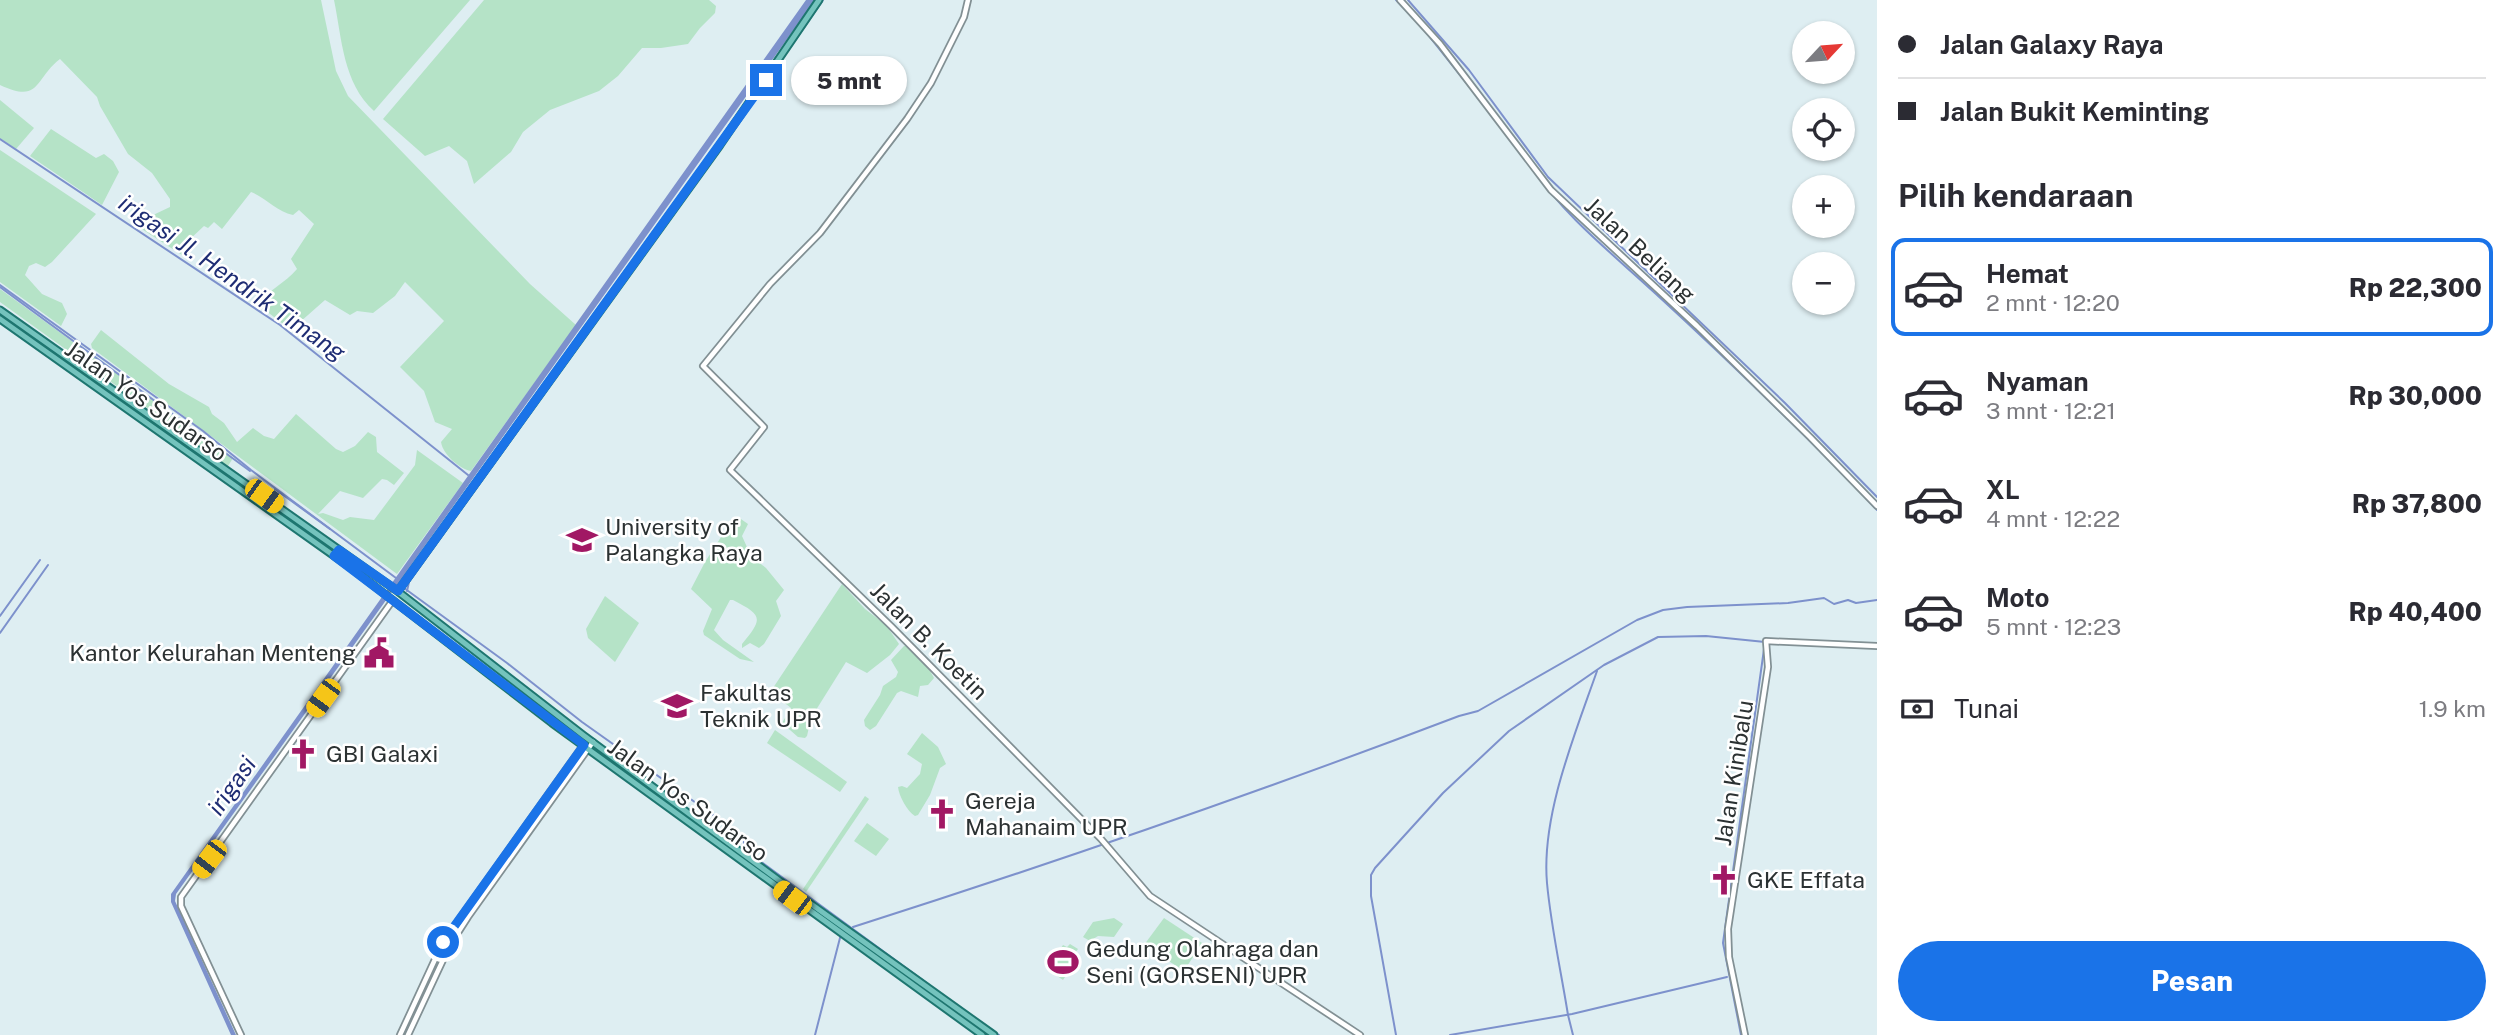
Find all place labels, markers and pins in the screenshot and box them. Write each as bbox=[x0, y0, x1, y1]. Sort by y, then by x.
place label: University of Palangka Raya bbox=[605, 513, 763, 566]
school or university icon: University of Palangka Raya bbox=[565, 523, 599, 557]
public building icon: Kantor Kelurahan Menteng bbox=[362, 636, 396, 670]
place label: Kantor Kelurahan Menteng bbox=[69, 639, 356, 666]
place label: Fakultas Teknik UPR bbox=[700, 679, 822, 732]
school or university icon: Fakultas Teknik UPR bbox=[660, 689, 694, 723]
church icon: GBI Galaxi bbox=[286, 737, 320, 771]
place label: GBI Galaxi bbox=[326, 740, 438, 767]
place label: Gereja Mahanaim UPR bbox=[965, 787, 1128, 840]
church icon: Gereja Mahanaim UPR bbox=[925, 797, 959, 831]
church icon: GKE Effata bbox=[1707, 863, 1741, 897]
place label: GKE Effata bbox=[1747, 866, 1865, 893]
place label: Gedung Olahraga dan Seni (GORSENI) UPR bbox=[1086, 935, 1319, 988]
sports icon: Gedung Olahraga dan Seni (GORSENI) UPR bbox=[1046, 945, 1080, 979]

